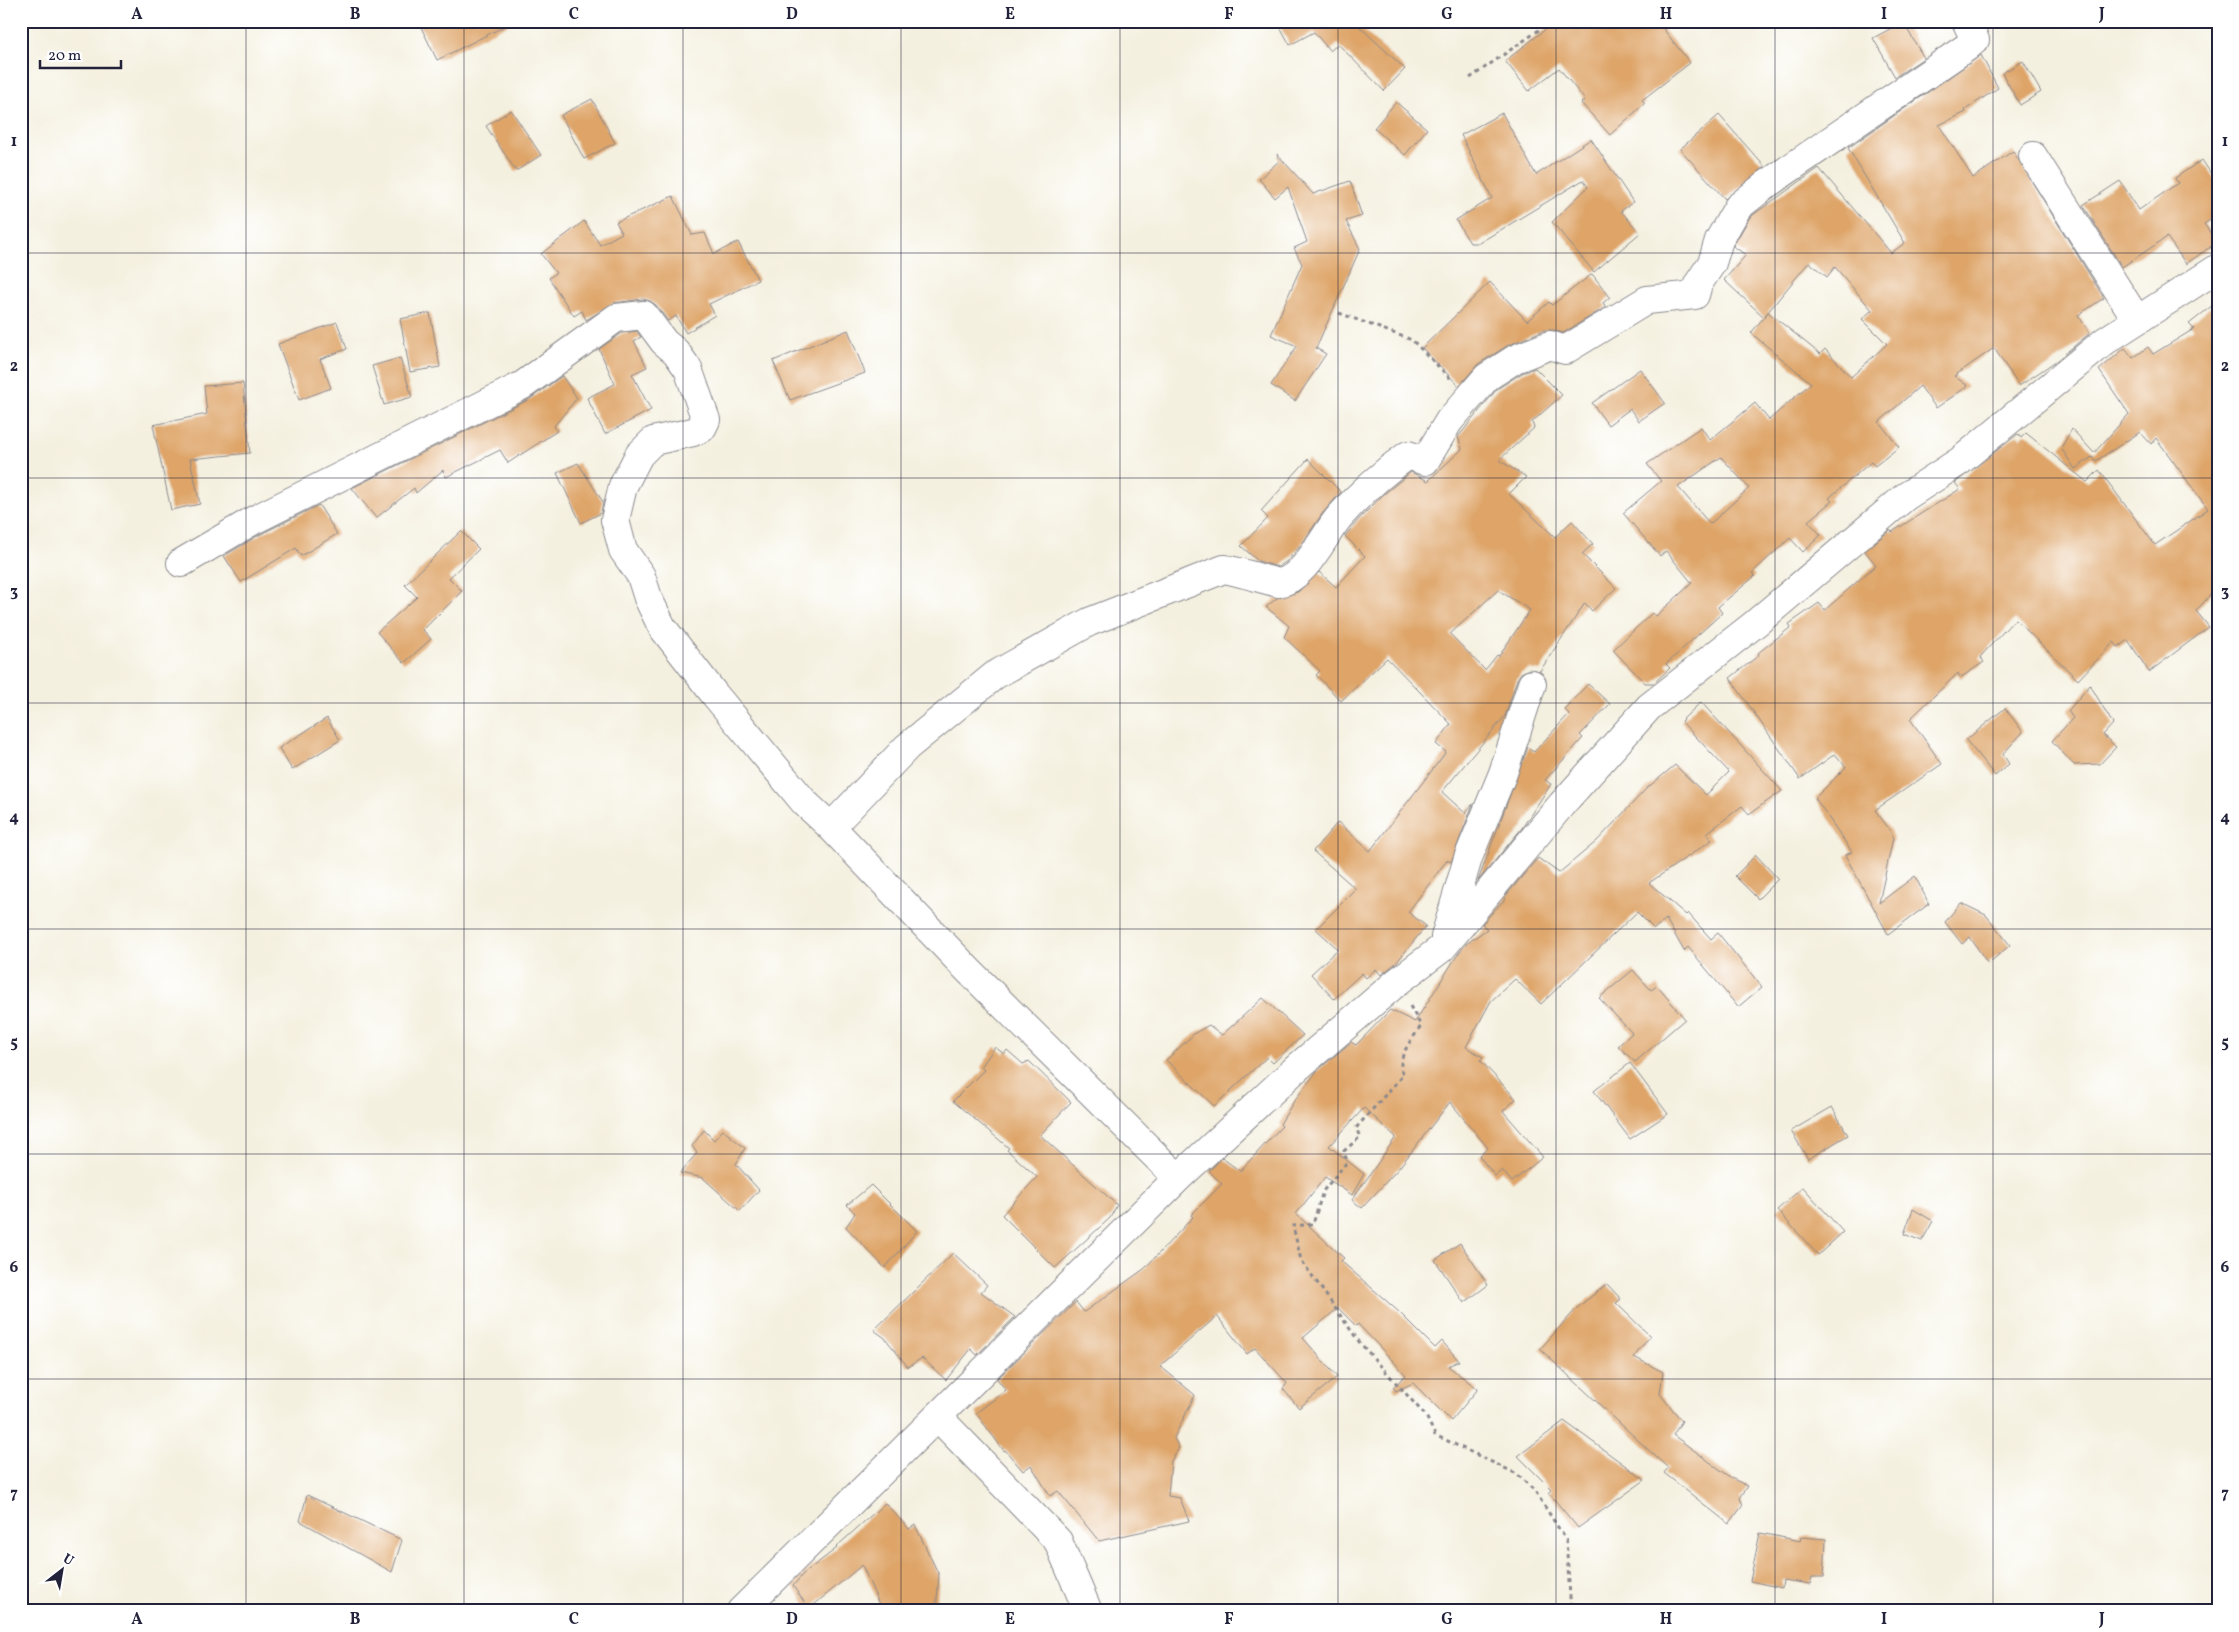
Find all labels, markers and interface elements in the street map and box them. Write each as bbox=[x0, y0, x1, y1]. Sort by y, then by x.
text: A bbox=[131, 4, 143, 26]
text: B bbox=[350, 4, 361, 26]
text: C bbox=[569, 4, 579, 26]
text: D bbox=[786, 4, 798, 26]
text: E bbox=[1005, 4, 1015, 26]
text: F bbox=[1224, 4, 1234, 26]
text: G bbox=[1441, 4, 1453, 26]
text: H bbox=[1660, 4, 1672, 26]
text: I bbox=[1881, 4, 1887, 26]
text: J bbox=[2098, 4, 2105, 26]
scale bar bbox=[40, 38, 121, 70]
text: 20 m bbox=[48, 46, 81, 67]
text: 1 bbox=[11, 131, 17, 153]
text: 1 bbox=[2222, 131, 2228, 153]
text: 2 bbox=[10, 356, 18, 378]
text: 2 bbox=[2221, 356, 2229, 378]
text: 3 bbox=[10, 581, 18, 603]
text: 3 bbox=[2221, 581, 2229, 603]
text: 4 bbox=[9, 807, 19, 829]
text: 4 bbox=[2220, 807, 2230, 829]
text: 5 bbox=[10, 1032, 18, 1054]
text: 5 bbox=[2221, 1032, 2229, 1054]
text: 6 bbox=[10, 1257, 19, 1279]
text: 6 bbox=[2221, 1257, 2230, 1279]
text: 7 bbox=[10, 1483, 18, 1505]
text: 7 bbox=[2221, 1483, 2229, 1505]
north arrow bbox=[38, 1544, 88, 1594]
text: U bbox=[59, 1550, 77, 1571]
text: A bbox=[131, 1609, 143, 1631]
text: B bbox=[350, 1609, 361, 1631]
text: C bbox=[569, 1609, 579, 1631]
text: D bbox=[786, 1609, 798, 1631]
text: E bbox=[1005, 1609, 1015, 1631]
text: F bbox=[1224, 1609, 1234, 1631]
text: G bbox=[1441, 1609, 1453, 1631]
text: H bbox=[1660, 1609, 1672, 1631]
text: I bbox=[1881, 1609, 1887, 1631]
text: J bbox=[2098, 1609, 2105, 1631]

